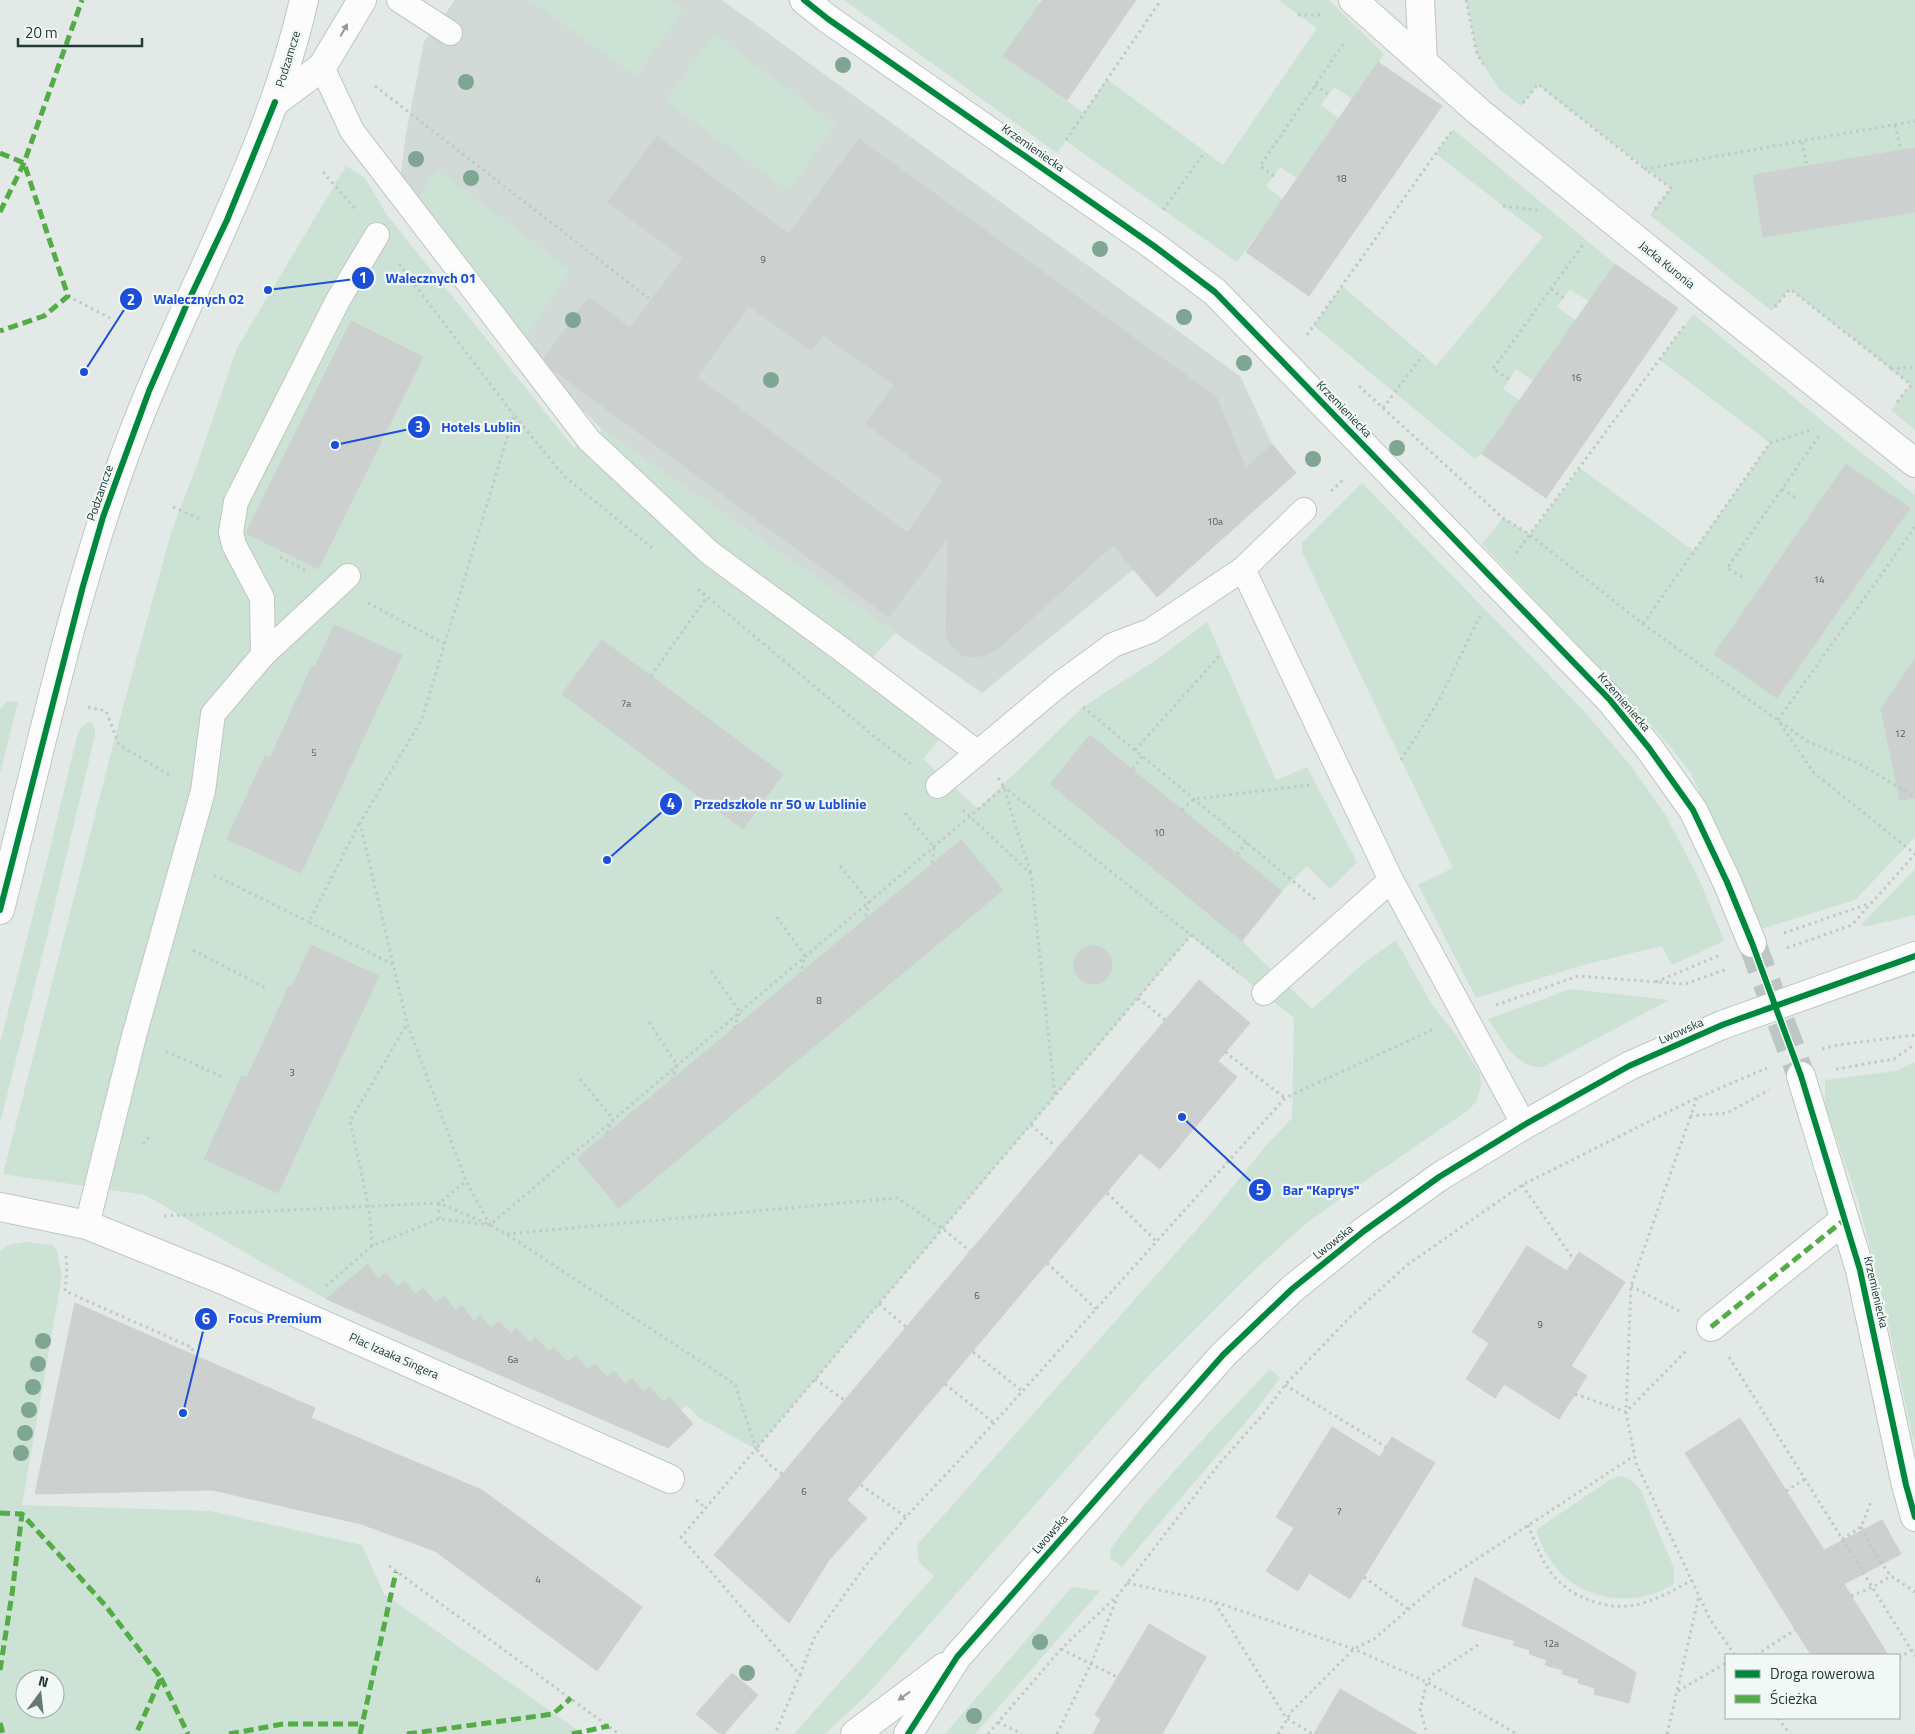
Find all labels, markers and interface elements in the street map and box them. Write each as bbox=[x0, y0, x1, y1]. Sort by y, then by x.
scale bar bbox=[18, 15, 141, 47]
text: 20 m bbox=[25, 21, 58, 44]
one-way arrow bbox=[340, 24, 349, 37]
street label: Podzamcze bbox=[270, 28, 305, 89]
street label: Krzemieniecka bbox=[998, 119, 1069, 176]
house number: 18 bbox=[1335, 171, 1347, 186]
street label: Jacka Kuronia bbox=[1635, 236, 1700, 293]
house number: 9 bbox=[760, 252, 766, 267]
callout: Walecznych 01 bbox=[351, 263, 487, 292]
text: 1 bbox=[359, 266, 367, 289]
text: Walecznych 01 bbox=[386, 267, 476, 288]
callout: Walecznych 02 bbox=[118, 285, 254, 314]
text: 2 bbox=[127, 288, 135, 311]
text: Walecznych 02 bbox=[154, 288, 244, 309]
house number: 16 bbox=[1570, 370, 1582, 385]
street label: Krzemieniecka bbox=[1312, 376, 1377, 442]
callout: Hotels Lublin bbox=[406, 412, 531, 441]
text: 3 bbox=[415, 415, 423, 438]
text: Hotels Lublin bbox=[441, 416, 521, 437]
street label: Podzamcze bbox=[81, 462, 118, 523]
house number: 10a bbox=[1207, 514, 1223, 529]
house number: 14 bbox=[1813, 572, 1825, 587]
street label: Krzemieniecka bbox=[1593, 668, 1656, 736]
house number: 7a bbox=[621, 696, 631, 711]
house number: 12 bbox=[1894, 726, 1906, 741]
house number: 5 bbox=[311, 745, 317, 760]
callout: Przedszkole nr 50 w Lublinie bbox=[658, 789, 876, 818]
text: 4 bbox=[667, 792, 675, 815]
text: Przedszkole nr 50 w Lublinie bbox=[694, 793, 866, 814]
house number: 10 bbox=[1153, 825, 1165, 840]
house number: 8 bbox=[816, 993, 822, 1008]
street label: Lwowska bbox=[1655, 1012, 1706, 1049]
house number: 3 bbox=[289, 1065, 295, 1080]
callout: Bar "Kaprys" bbox=[1248, 1176, 1370, 1205]
text: 5 bbox=[1256, 1178, 1264, 1201]
text: Bar "Kaprys" bbox=[1282, 1179, 1360, 1200]
street label: Lwowska bbox=[1308, 1219, 1357, 1264]
street label: Krzemieniecka bbox=[1859, 1254, 1894, 1330]
house number: 6 bbox=[974, 1288, 980, 1303]
callout: Focus Premium bbox=[194, 1304, 332, 1333]
text: 6 bbox=[202, 1307, 210, 1330]
text: Focus Premium bbox=[228, 1307, 322, 1328]
house number: 9 bbox=[1537, 1317, 1543, 1332]
street label: Plac Izaaka Singera bbox=[346, 1327, 442, 1384]
house number: 6a bbox=[508, 1352, 518, 1367]
house number: 6 bbox=[801, 1484, 807, 1499]
house number: 7 bbox=[1336, 1504, 1342, 1519]
street label: Lwowska bbox=[1027, 1510, 1072, 1558]
house number: 4 bbox=[535, 1572, 541, 1587]
house number: 12a bbox=[1543, 1636, 1559, 1651]
legend bbox=[1725, 1654, 1900, 1719]
text: Droga rowerowa bbox=[1770, 1662, 1875, 1685]
north arrow bbox=[15, 1669, 65, 1719]
text: N bbox=[36, 1670, 51, 1692]
text: Ścieżka bbox=[1770, 1687, 1817, 1710]
one-way arrow bbox=[897, 1691, 911, 1701]

